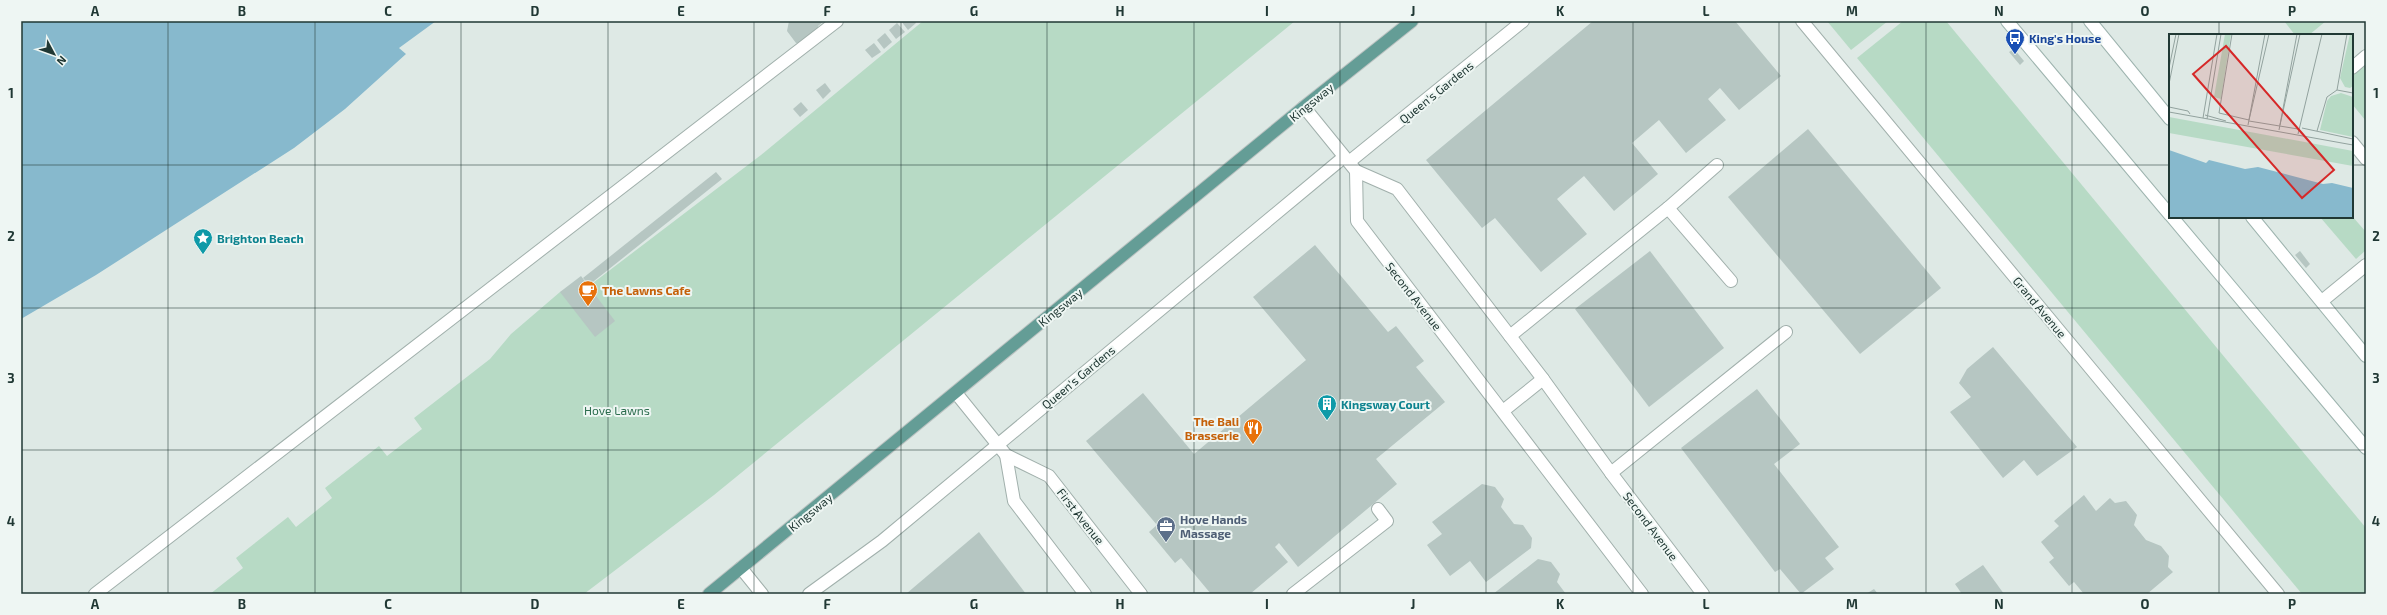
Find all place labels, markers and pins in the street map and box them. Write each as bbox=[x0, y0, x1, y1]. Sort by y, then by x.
bus stop icon: King's House bbox=[2004, 27, 2026, 55]
place label: King's House bbox=[2029, 31, 2101, 45]
place icon: Brighton Beach bbox=[192, 227, 214, 255]
place label: Brighton Beach bbox=[217, 231, 304, 245]
cafe icon: The Lawns Cafe bbox=[577, 279, 599, 307]
place label: The Lawns Cafe bbox=[602, 283, 691, 297]
building icon: Kingsway Court bbox=[1316, 393, 1338, 421]
place label: Kingsway Court bbox=[1341, 397, 1430, 412]
place label: The Bali Brasserie bbox=[1185, 414, 1239, 442]
restaurant icon: The Bali Brasserie bbox=[1242, 417, 1264, 445]
place label: Hove Hands Massage bbox=[1180, 512, 1247, 540]
office icon: Hove Hands Massage bbox=[1155, 515, 1177, 543]

